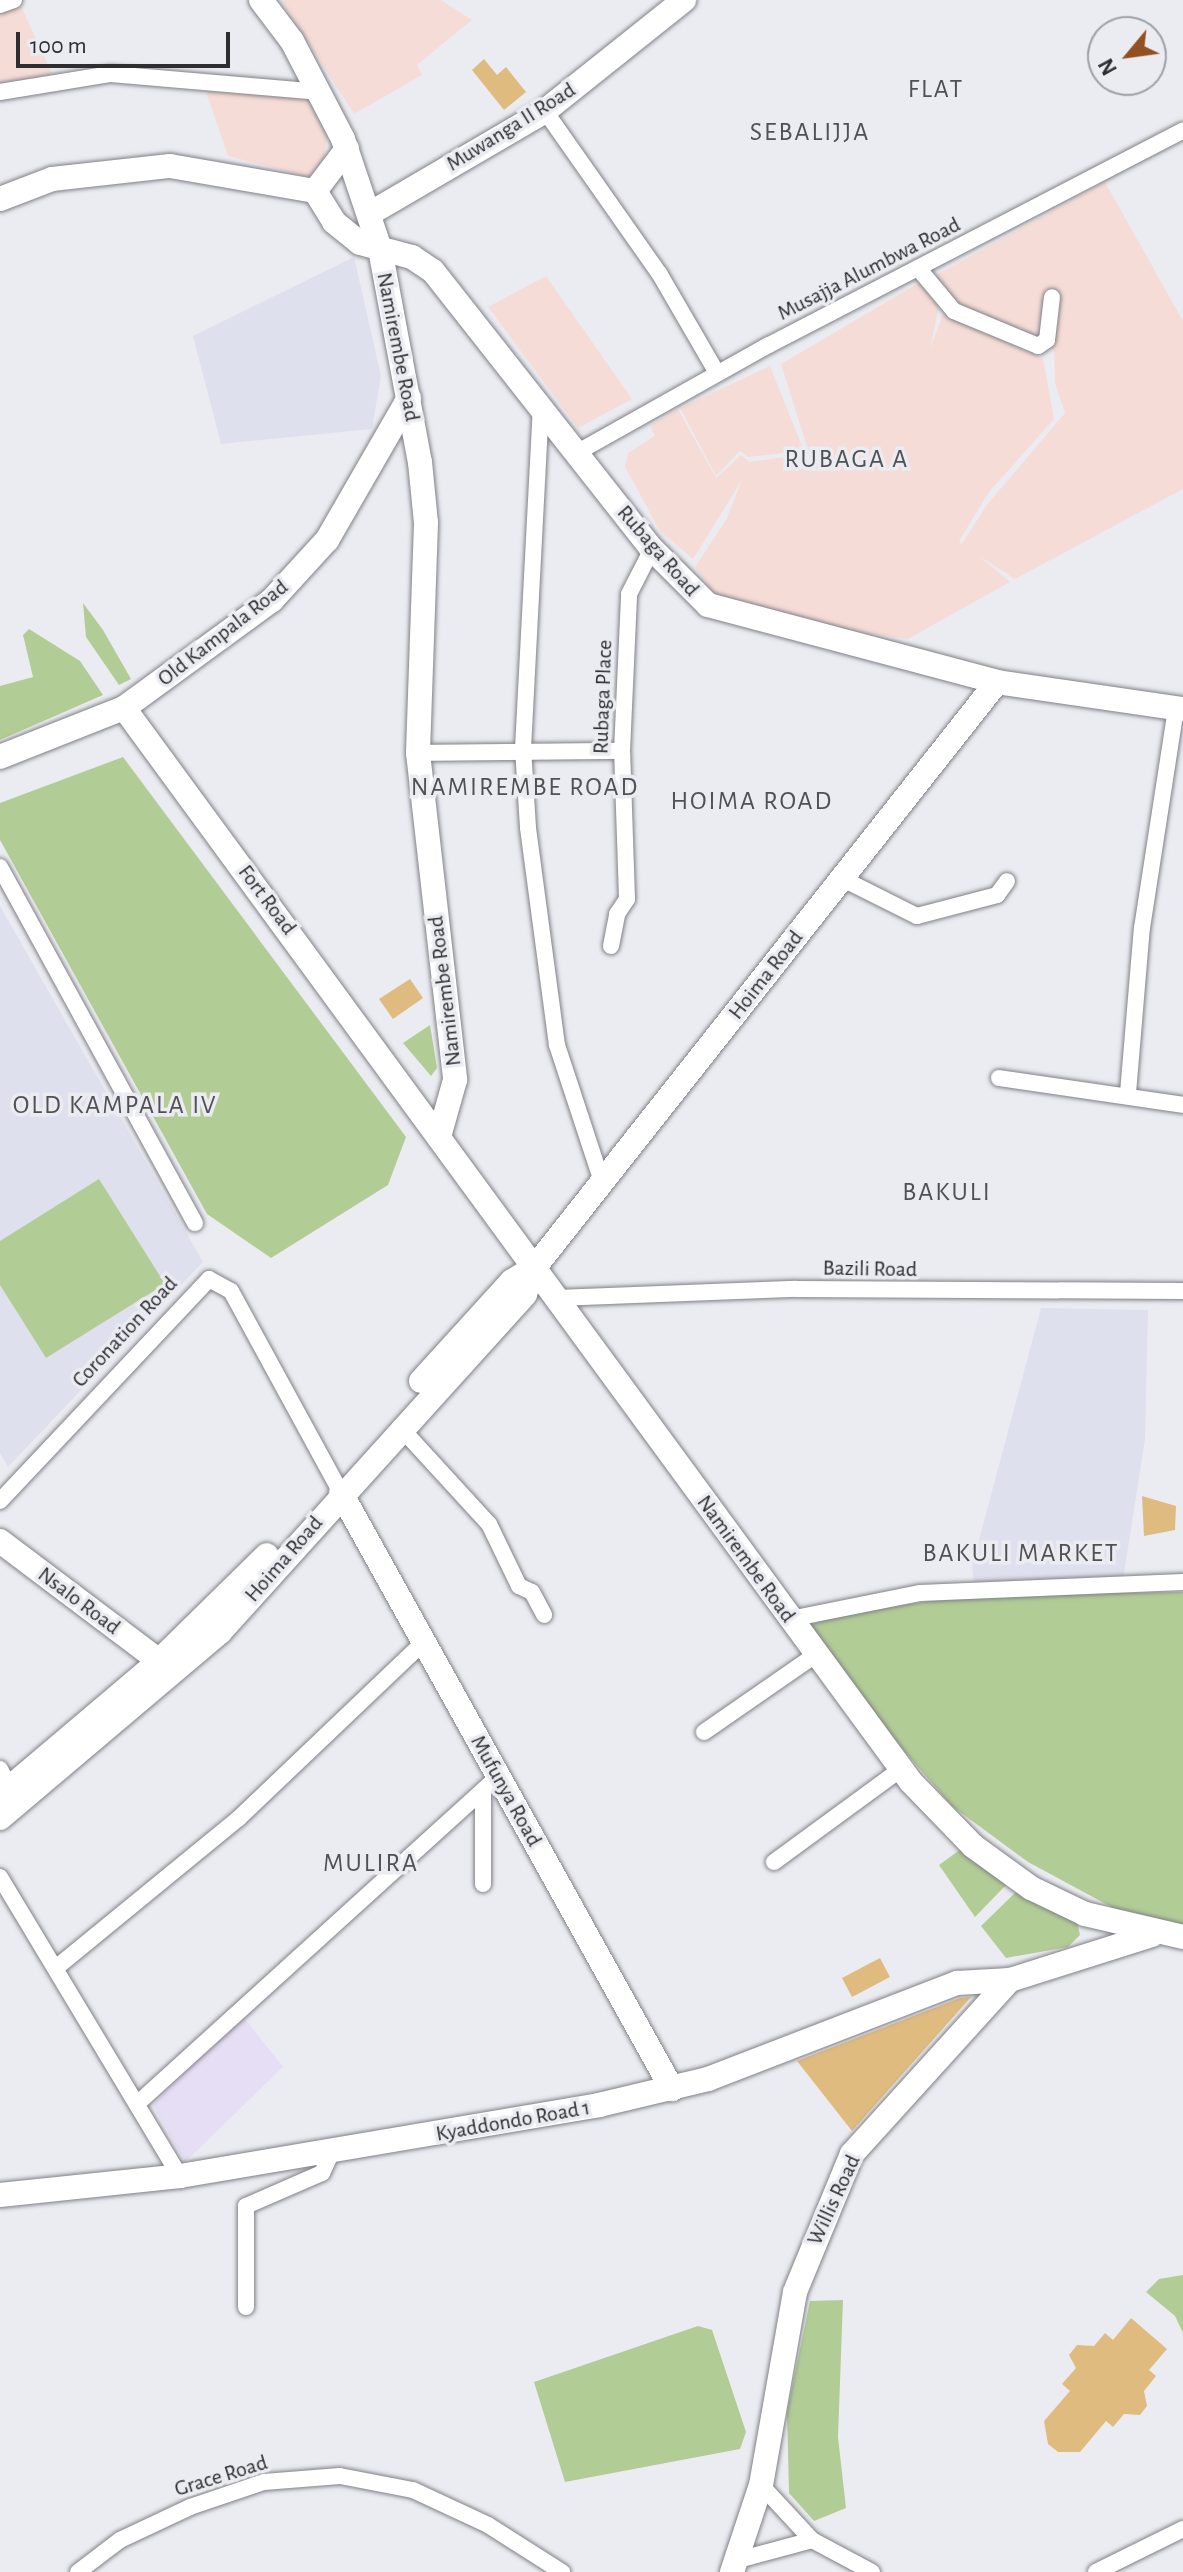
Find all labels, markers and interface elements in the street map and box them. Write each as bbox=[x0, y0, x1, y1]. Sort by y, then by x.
scale bar bbox=[20, 16, 234, 66]
north arrow bbox=[1087, 16, 1167, 96]
text: 100 m bbox=[30, 34, 87, 58]
text: N bbox=[1094, 55, 1121, 79]
district label: FLAT bbox=[908, 74, 964, 106]
street label: Muwanga II Road bbox=[442, 77, 580, 177]
district label: SEBALIJJA bbox=[750, 117, 870, 149]
street label: Musajja Alumbwa Road bbox=[773, 211, 965, 327]
street label: Namirembe Road bbox=[371, 270, 425, 424]
district label: RUBAGA A bbox=[785, 444, 909, 476]
street label: Rubaga Road bbox=[611, 500, 705, 602]
street label: Old Kampala Road bbox=[153, 574, 293, 692]
street label: Rubaga Place bbox=[588, 639, 618, 755]
district label: NAMIREMBE ROAD bbox=[411, 772, 639, 804]
district label: HOIMA ROAD bbox=[671, 786, 833, 818]
street label: Fort Road bbox=[232, 860, 302, 940]
street label: Namirembe Road bbox=[423, 914, 467, 1068]
street label: Hoima Road bbox=[723, 925, 809, 1025]
district label: OLD KAMPALA IV bbox=[13, 1090, 217, 1122]
district label: BAKULI bbox=[902, 1177, 992, 1209]
street label: Bazili Road bbox=[823, 1255, 917, 1283]
street label: Coronation Road bbox=[67, 1271, 183, 1393]
street label: Namirembe Road bbox=[691, 1490, 801, 1628]
street label: Hoima Road bbox=[239, 1510, 329, 1608]
district label: BAKULI MARKET bbox=[922, 1538, 1120, 1570]
street label: Nsalo Road bbox=[33, 1561, 125, 1641]
street label: Mufunya Road bbox=[465, 1731, 547, 1851]
district label: MULIRA bbox=[323, 1848, 419, 1880]
street label: Kyaddondo Road 1 bbox=[434, 2094, 592, 2148]
street label: Willis Road bbox=[802, 2151, 866, 2249]
street label: Grace Road bbox=[171, 2449, 271, 2503]

